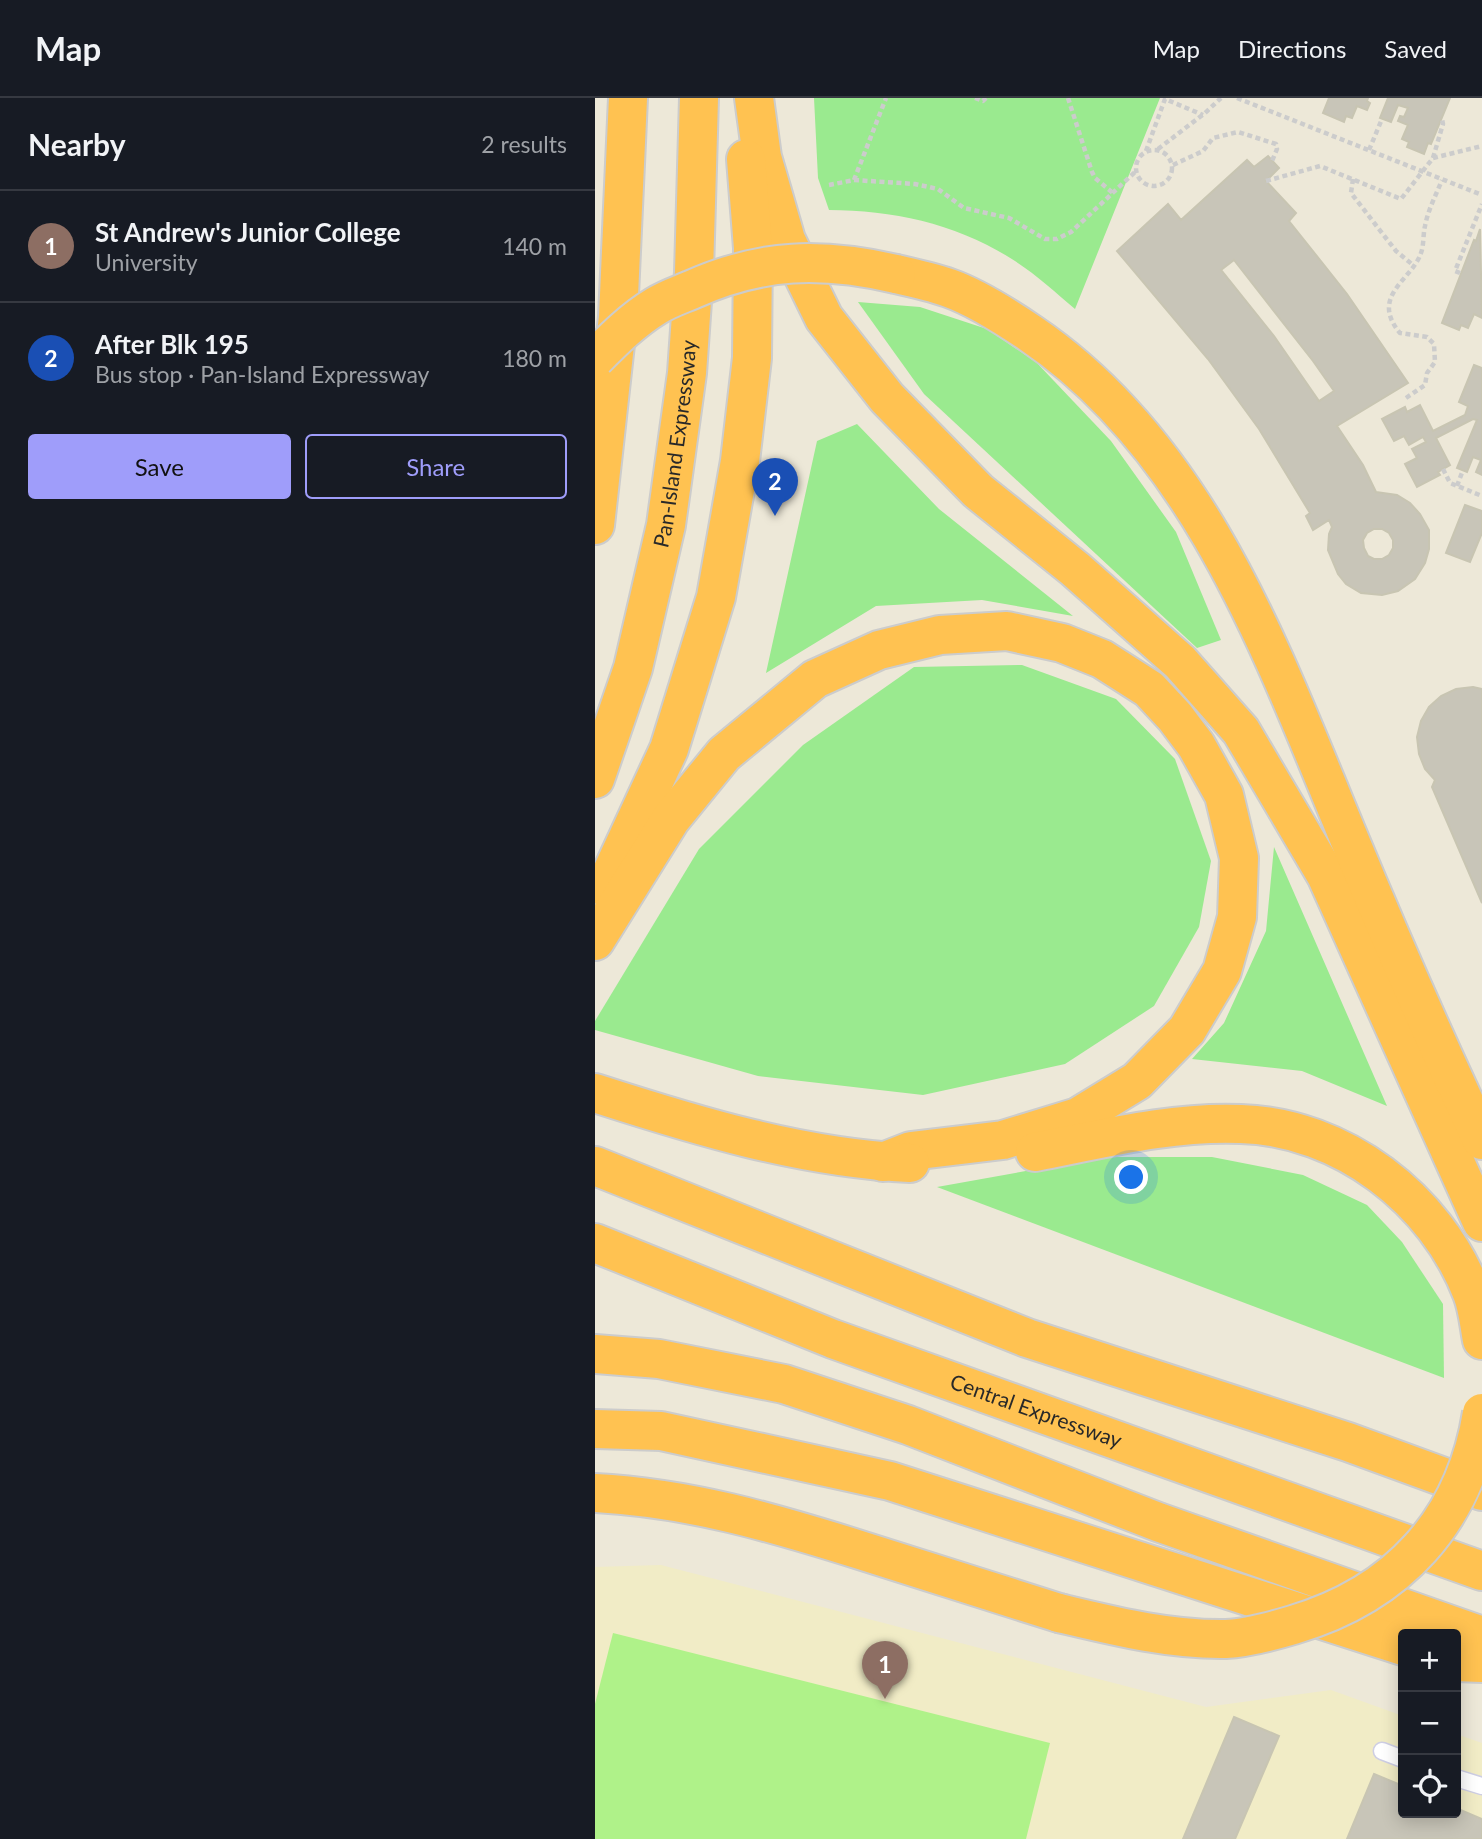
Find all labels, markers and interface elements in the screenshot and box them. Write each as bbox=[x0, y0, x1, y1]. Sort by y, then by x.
text: Map bbox=[35, 28, 101, 68]
text: Map bbox=[1153, 34, 1200, 63]
text: Directions bbox=[1238, 34, 1346, 63]
text: Saved bbox=[1384, 34, 1447, 63]
text: Nearby bbox=[28, 126, 126, 162]
text: 2 results bbox=[481, 130, 567, 158]
text: St Andrew's Junior College bbox=[95, 216, 401, 248]
text: 1 bbox=[44, 232, 58, 260]
text: 140 m bbox=[502, 232, 567, 260]
text: University bbox=[95, 248, 198, 276]
text: After Blk 195 bbox=[95, 328, 249, 360]
street label: Pan-Island Expressway bbox=[647, 339, 700, 550]
text: 2 bbox=[44, 344, 58, 372]
text: 180 m bbox=[502, 344, 567, 372]
text: Bus stop · Pan-Island Expressway bbox=[95, 360, 429, 388]
button: Save bbox=[28, 434, 291, 499]
button: Share bbox=[305, 434, 567, 499]
pin: 2 bbox=[752, 458, 798, 516]
your location bbox=[1114, 1160, 1148, 1194]
street label: Central Expressway bbox=[947, 1368, 1126, 1452]
map controls bbox=[1398, 1629, 1461, 1818]
button: + bbox=[1398, 1629, 1461, 1692]
pin: 1 bbox=[862, 1641, 908, 1699]
button: − bbox=[1398, 1692, 1461, 1755]
button: locate bbox=[1398, 1755, 1461, 1818]

